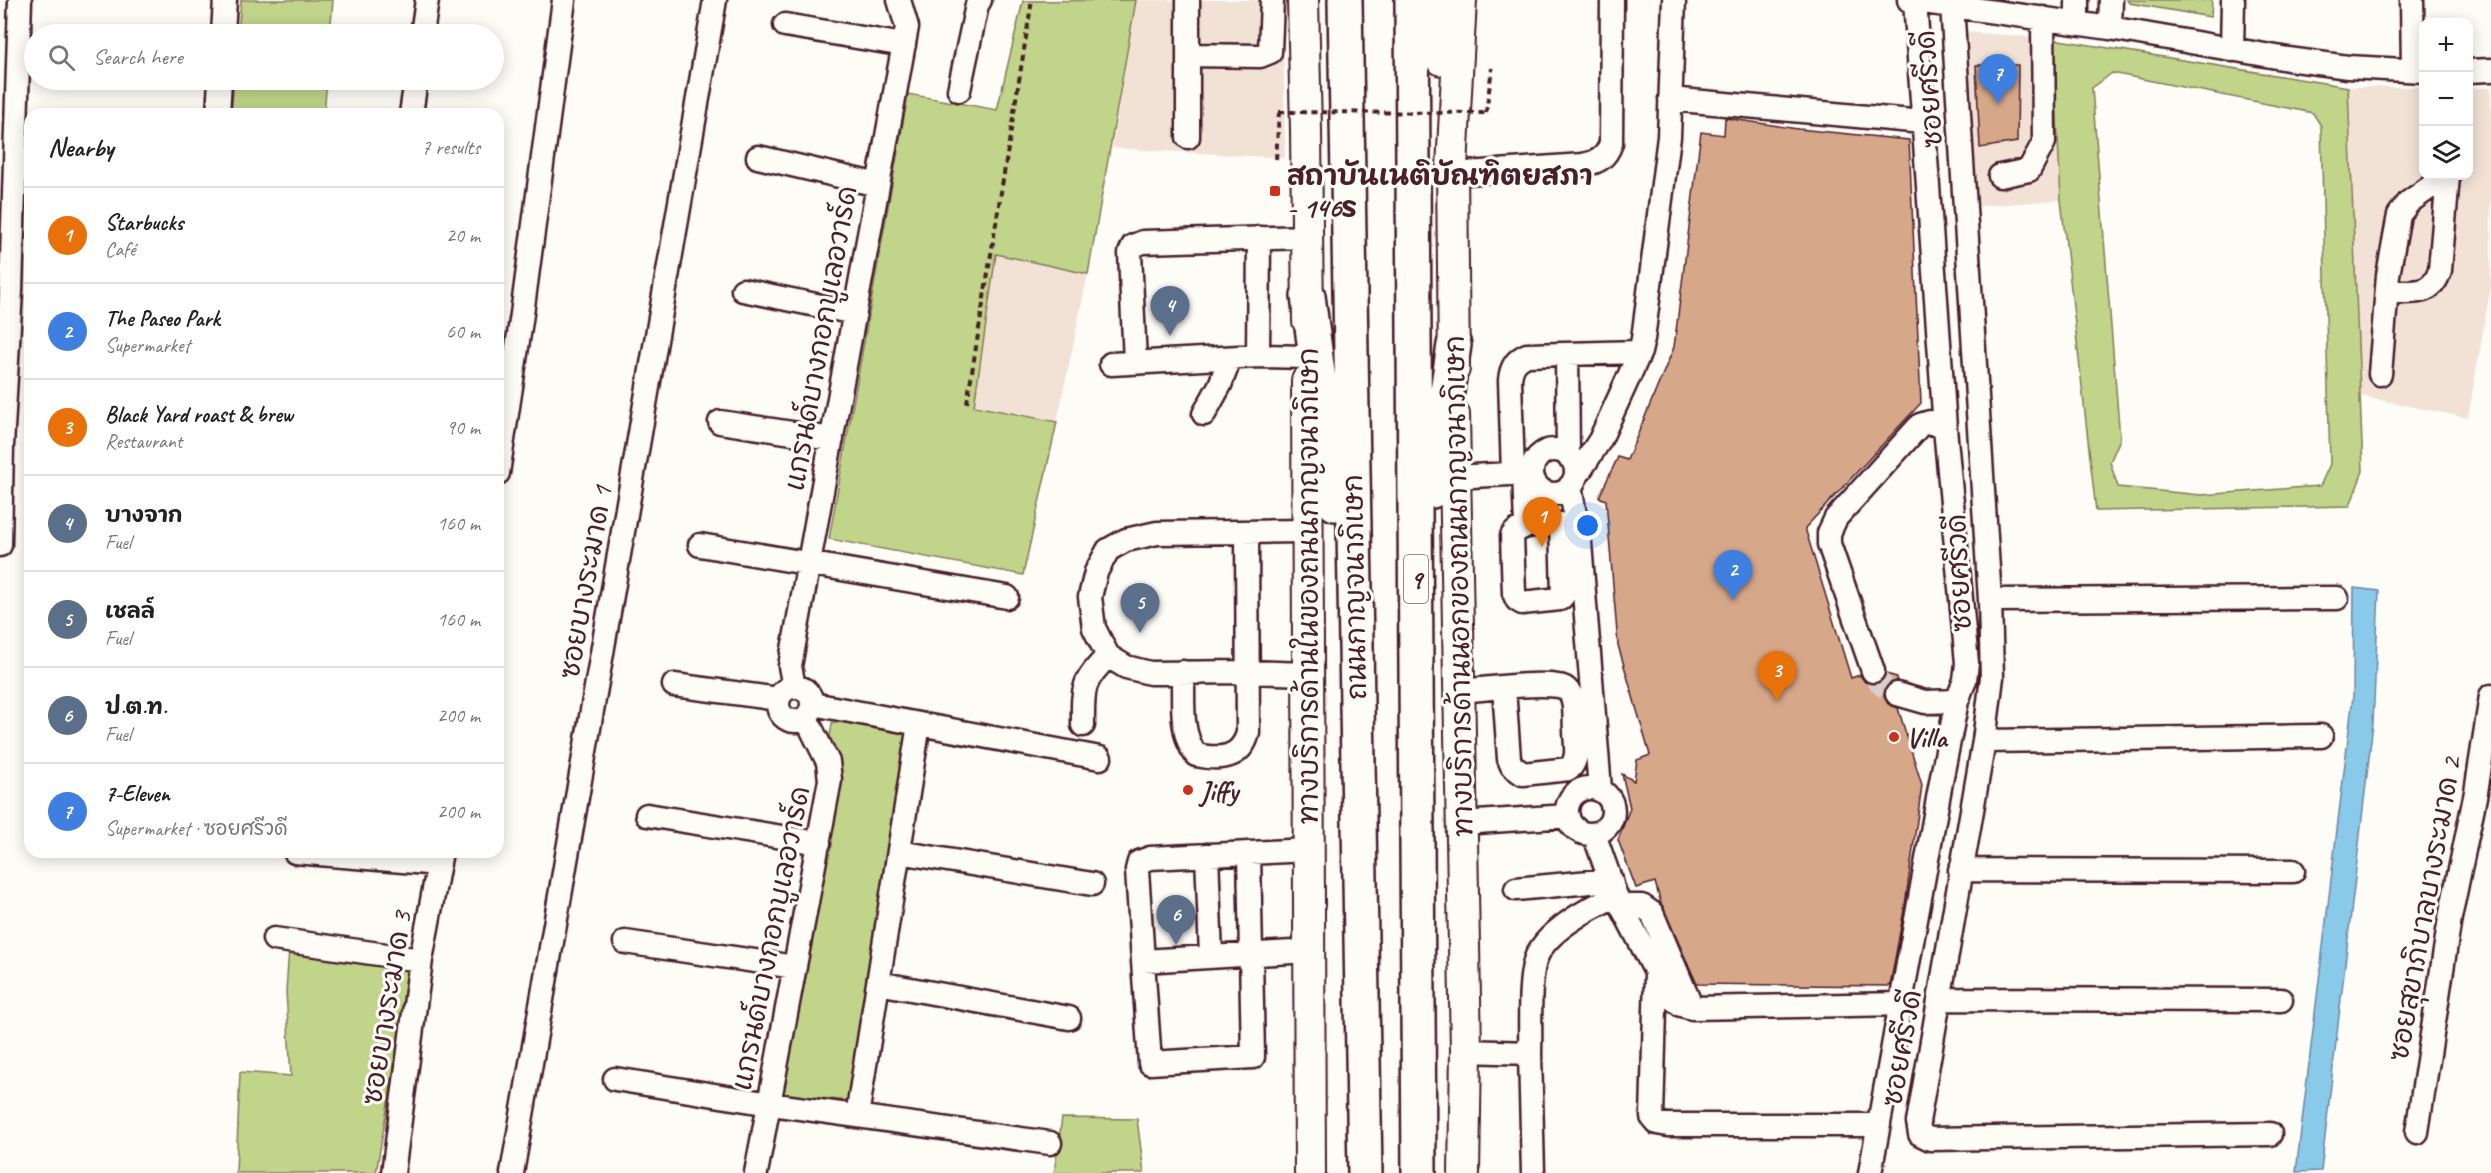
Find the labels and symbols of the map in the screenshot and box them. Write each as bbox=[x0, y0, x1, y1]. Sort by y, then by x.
street label: ซอยศรีวดี bbox=[1907, 29, 1950, 149]
pin: 7 bbox=[1978, 54, 2018, 104]
place label: สถาบันเนติบัณฑิตยสภา - 146ร bbox=[1287, 158, 1593, 225]
street label: แกรนด์บางกอกบูเลอวาร์ด bbox=[774, 182, 868, 494]
marker: สถาบันเนติบัณฑิตยสภา - 146ร bbox=[1268, 184, 1282, 198]
pin: 4 bbox=[1150, 286, 1190, 336]
street label: ทางบริการด้านนอกของถนนกาญจนาภิเษก bbox=[1436, 335, 1480, 837]
street label: ทางบริการด้านในของถนนกาญจนาภิเษก bbox=[1289, 347, 1326, 825]
street label: ถนนกาญจนาภิเษก bbox=[1335, 474, 1374, 700]
street label: ซอยบางระมาด 1 bbox=[551, 481, 620, 681]
pin: 1 bbox=[1522, 498, 1562, 547]
your location bbox=[1573, 511, 1602, 540]
street label: ซอยศรีวดี bbox=[1938, 513, 1979, 633]
pin: 2 bbox=[1714, 550, 1752, 600]
road number: 9 bbox=[1404, 555, 1428, 603]
pin: 5 bbox=[1120, 584, 1160, 633]
pin: 3 bbox=[1758, 652, 1796, 701]
place label: Villa bbox=[1906, 720, 1949, 755]
marker: Villa bbox=[1887, 730, 1901, 744]
street label: ซอยสุขาภิบาลบางระมาด 2 bbox=[2381, 752, 2472, 1064]
place label: Jiffy bbox=[1198, 773, 1241, 808]
street label: แกรนด์บางกอกบูเลอวาร์ด bbox=[722, 782, 820, 1094]
marker: Jiffy bbox=[1181, 783, 1195, 797]
pin: 6 bbox=[1156, 896, 1196, 945]
street label: ซอยบางระมาด 3 bbox=[354, 906, 419, 1107]
street label: ซอยศรีวดี bbox=[1874, 987, 1929, 1109]

